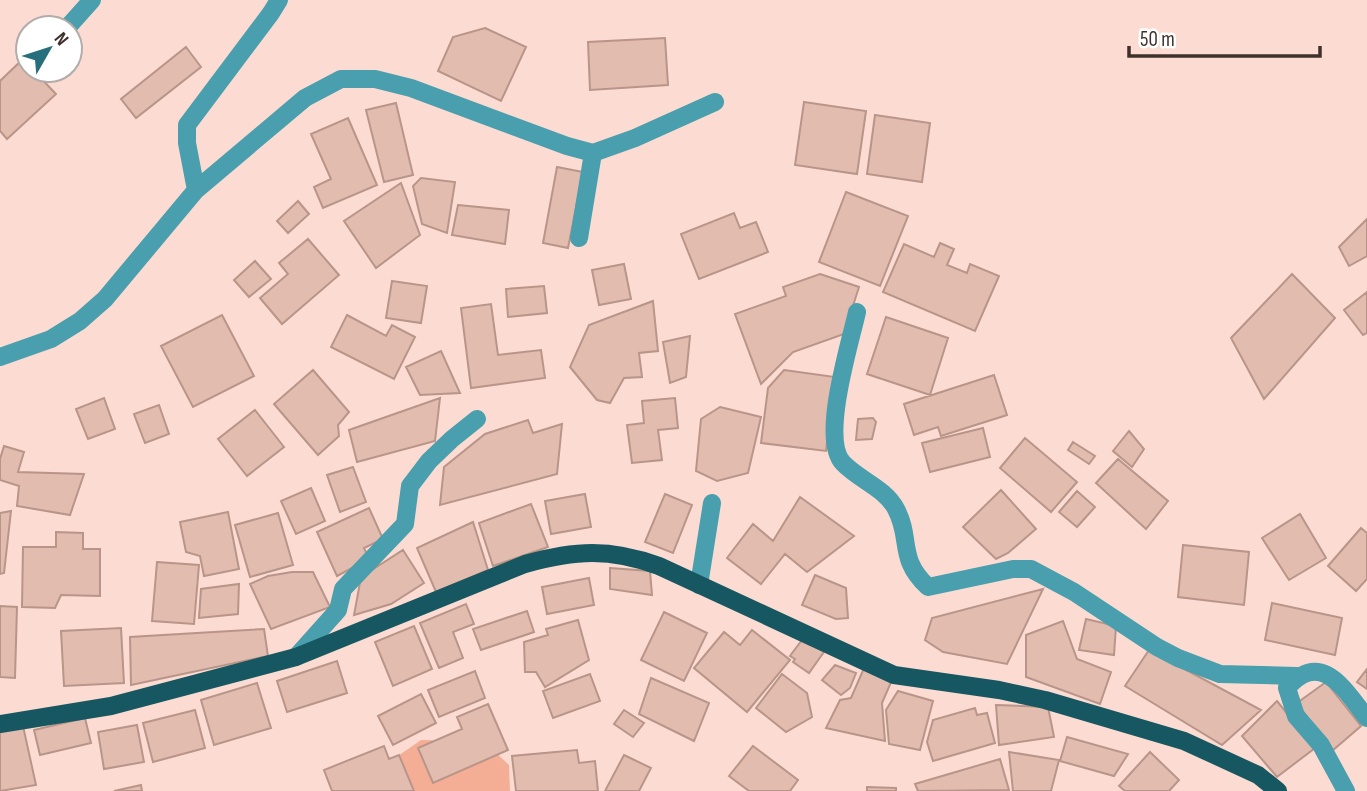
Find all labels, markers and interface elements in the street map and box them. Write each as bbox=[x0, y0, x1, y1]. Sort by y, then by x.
north arrow bbox=[14, 14, 84, 84]
scale bar bbox=[1129, 14, 1320, 58]
text: 50 m bbox=[1140, 27, 1175, 52]
text: N bbox=[49, 28, 73, 50]

